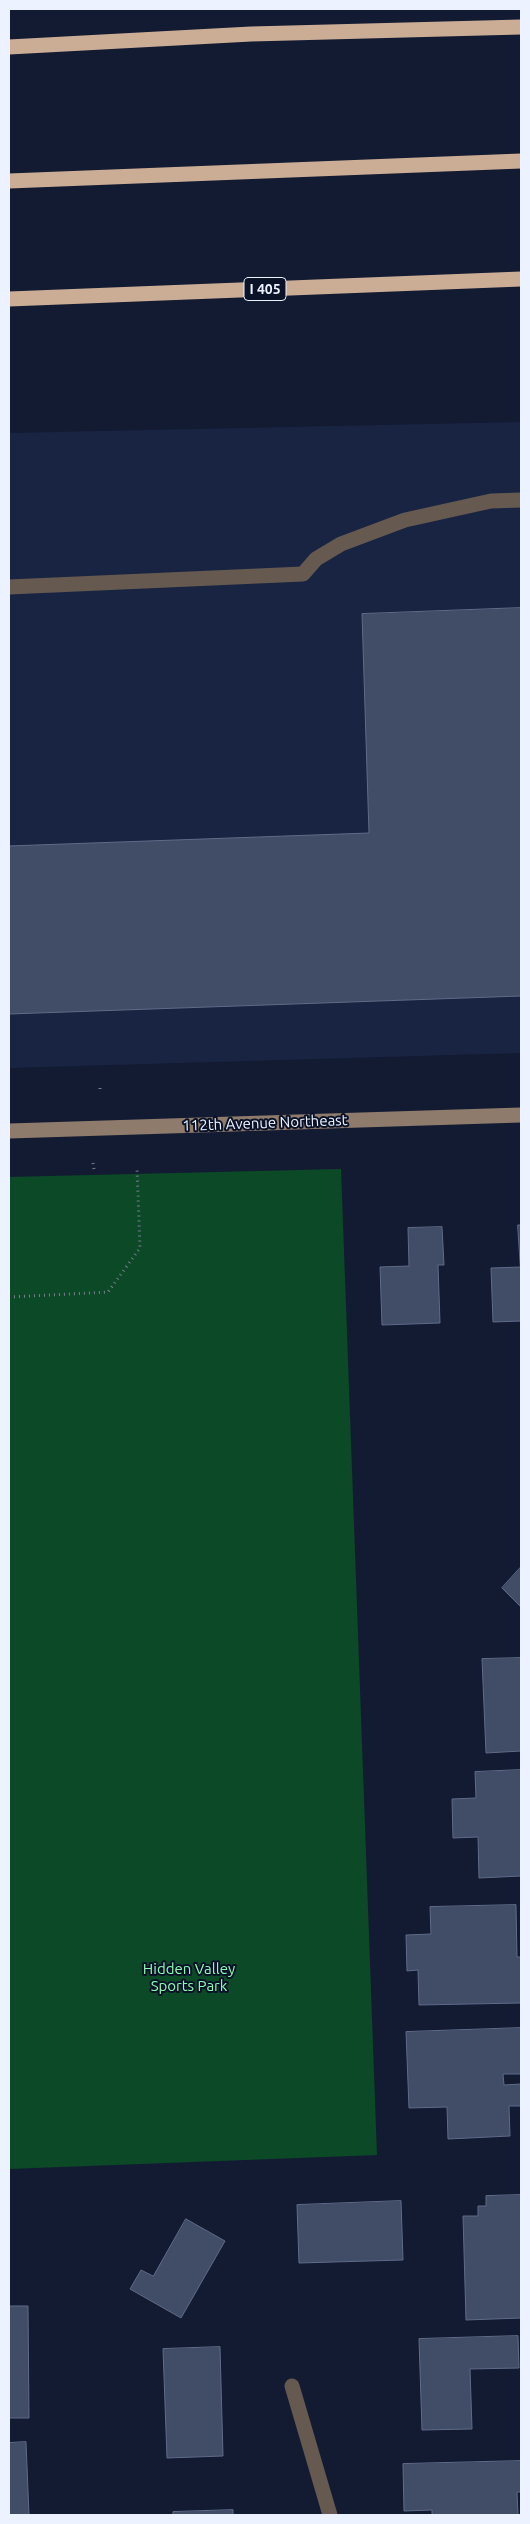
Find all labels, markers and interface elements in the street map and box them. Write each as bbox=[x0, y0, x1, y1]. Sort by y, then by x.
road number: I 405 bbox=[244, 278, 286, 300]
street label: 112th Avenue Northeast bbox=[182, 1111, 348, 1135]
park label: Hidden Valley Sports Park bbox=[143, 1960, 235, 1995]

